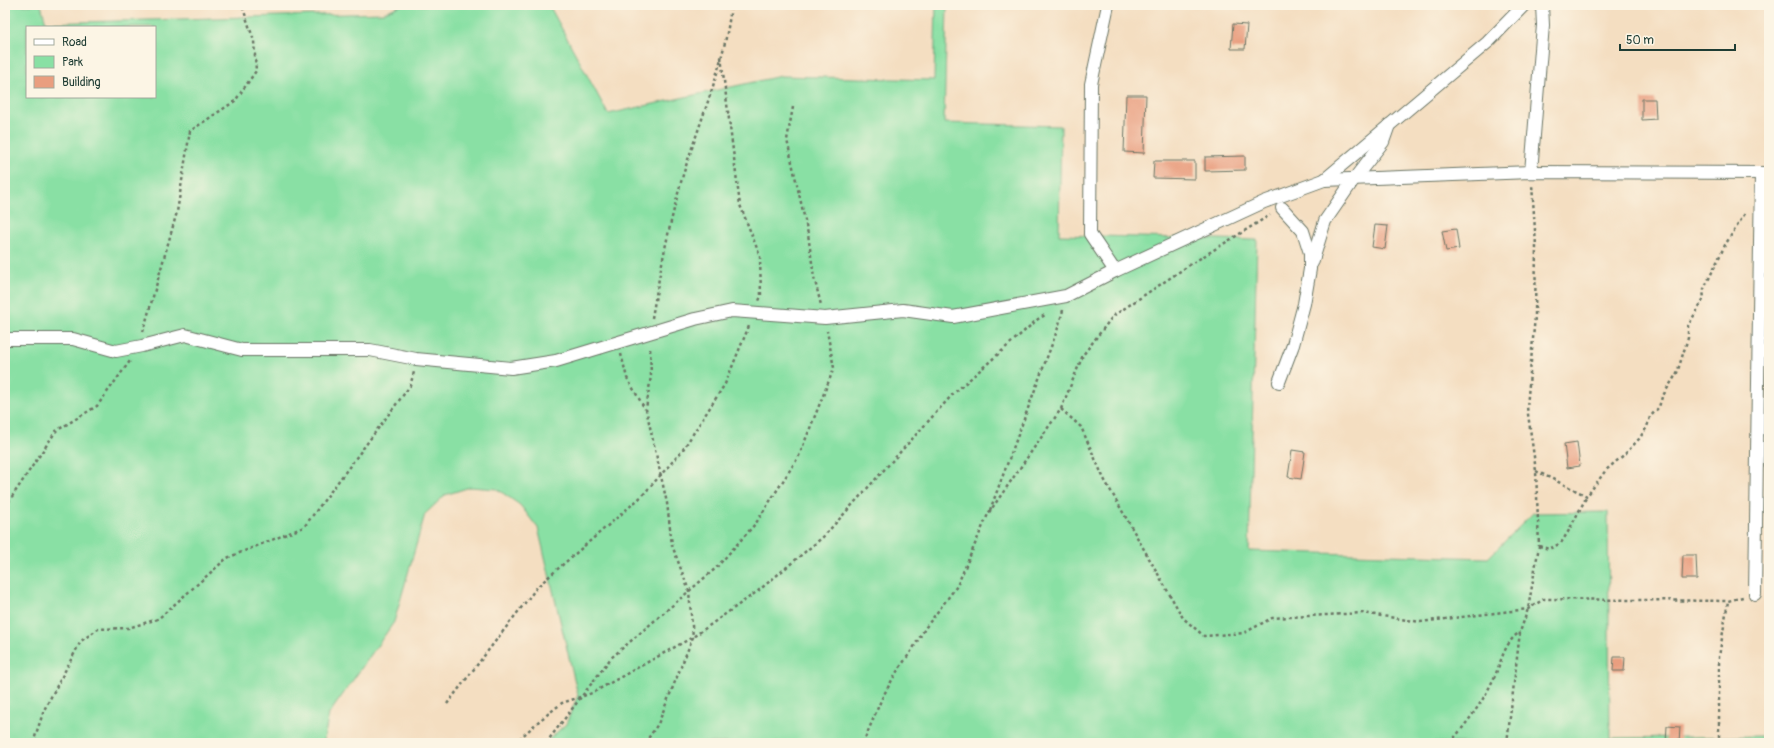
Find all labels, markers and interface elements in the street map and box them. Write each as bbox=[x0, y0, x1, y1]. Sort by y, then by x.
legend bbox=[26, 26, 156, 98]
scale bar bbox=[1620, 26, 1735, 52]
text: 50 m bbox=[1626, 33, 1654, 48]
text: Road bbox=[62, 35, 87, 50]
text: Park bbox=[62, 55, 83, 70]
text: Building bbox=[62, 75, 101, 90]

